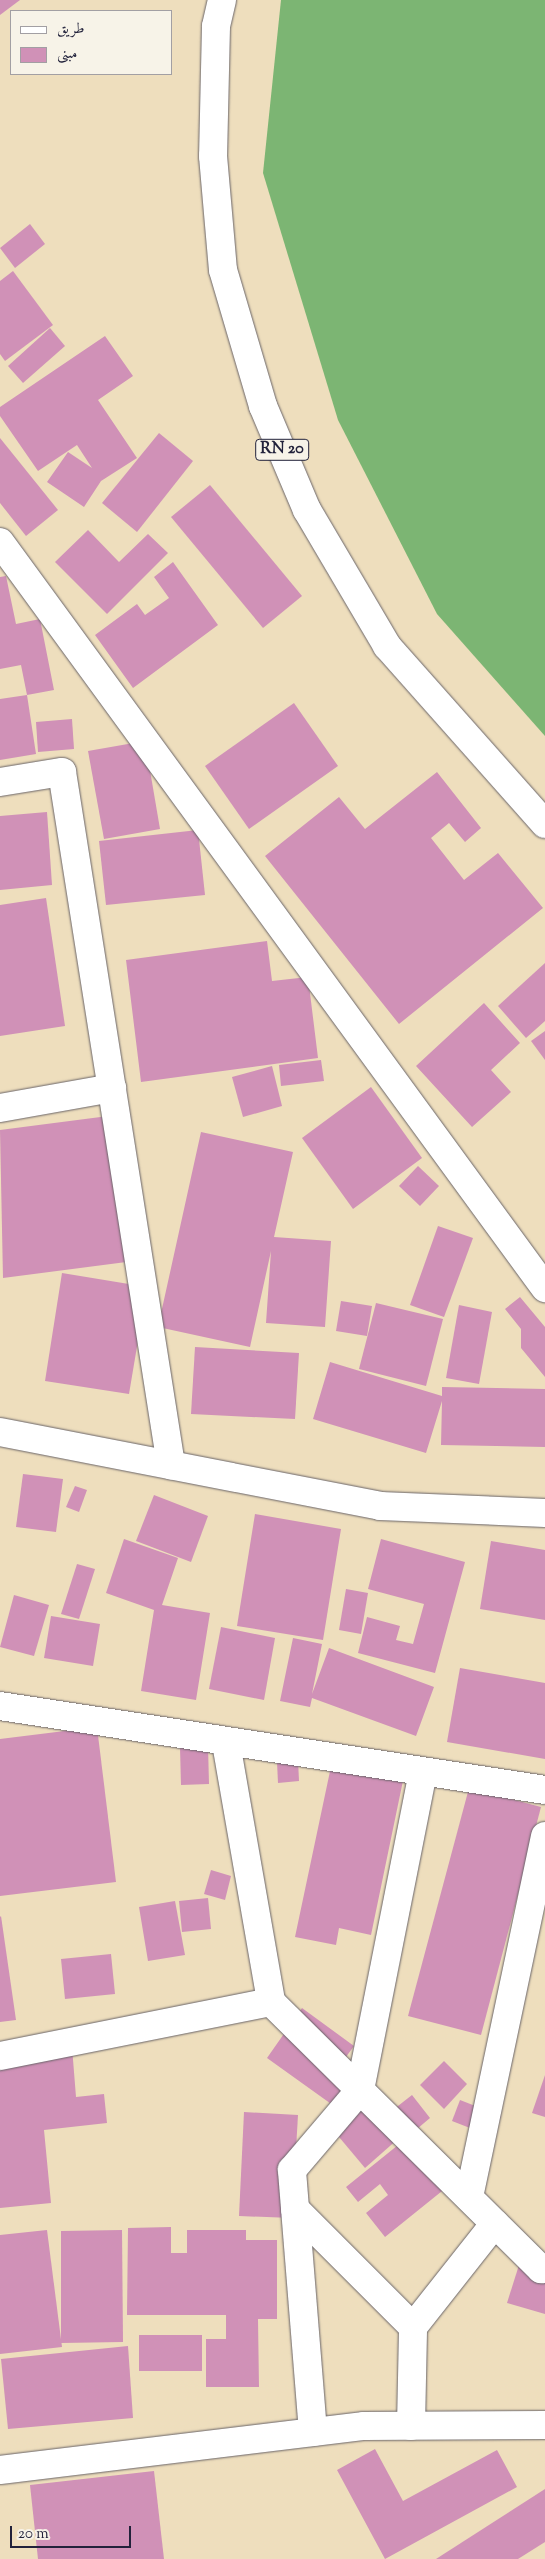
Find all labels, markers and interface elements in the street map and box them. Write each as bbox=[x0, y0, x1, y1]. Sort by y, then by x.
legend bbox=[10, 10, 172, 75]
text: طريق bbox=[57, 19, 84, 40]
text: مبنى bbox=[57, 44, 77, 65]
road number: RN 20 bbox=[254, 436, 310, 464]
scale bar bbox=[12, 2516, 134, 2548]
text: 20 m bbox=[18, 2524, 49, 2545]

